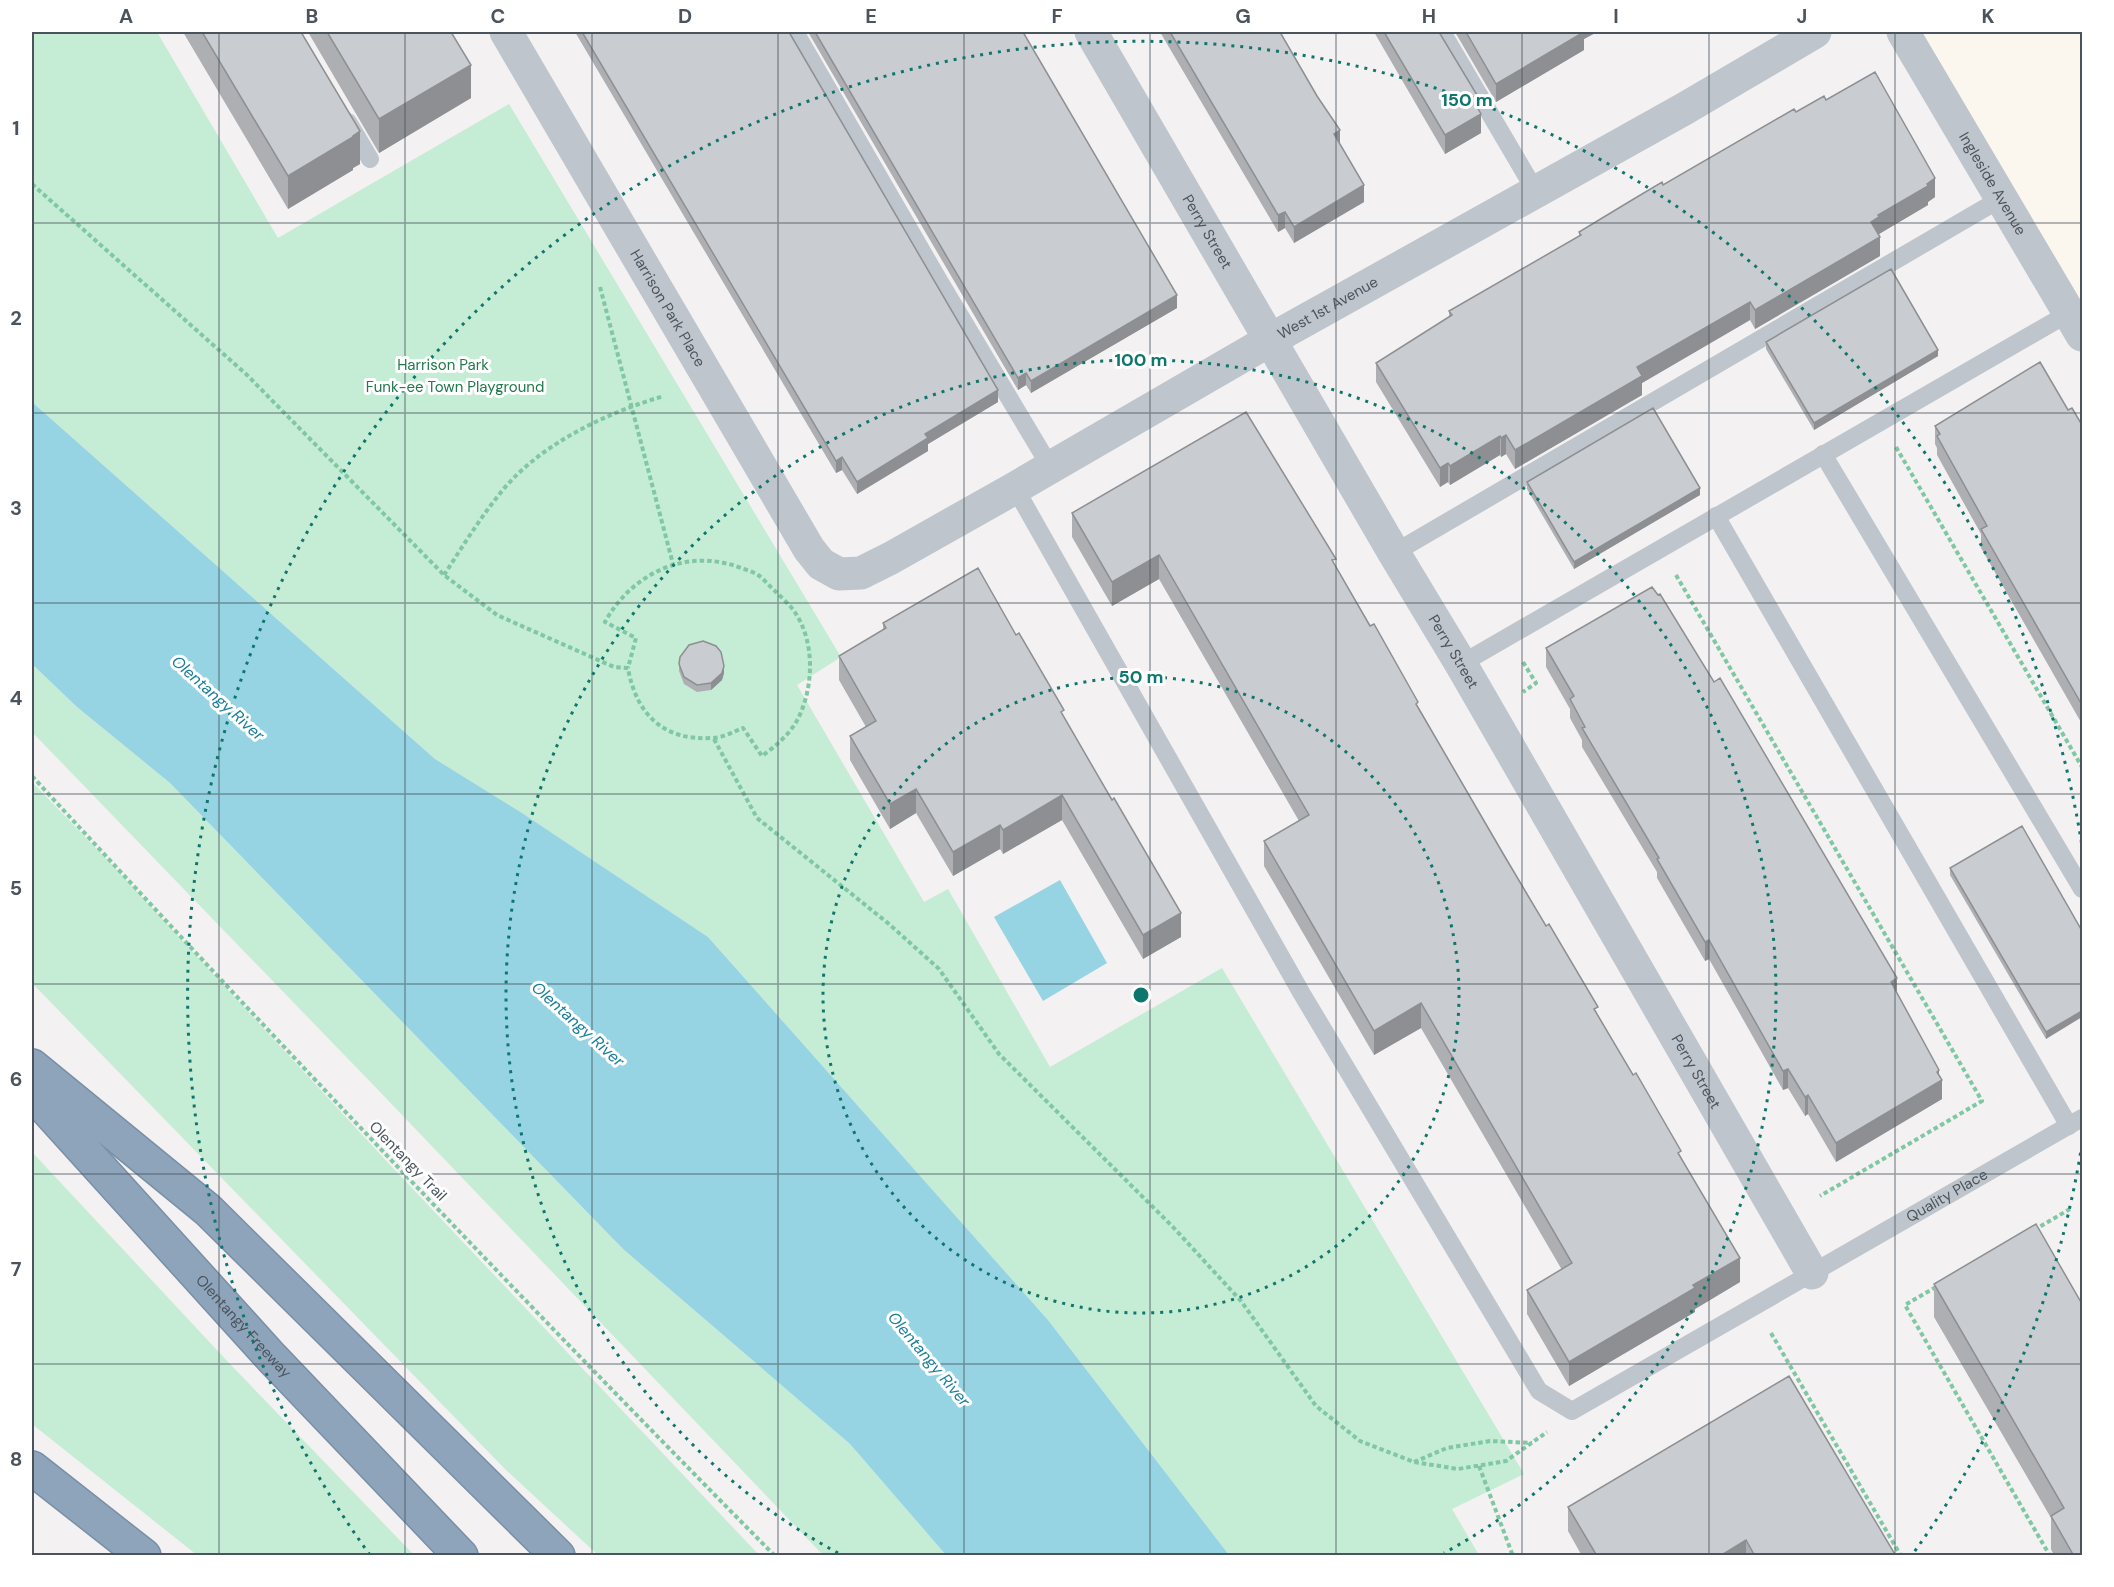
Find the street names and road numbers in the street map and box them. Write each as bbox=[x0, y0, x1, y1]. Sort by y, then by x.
street label: Ingleside Avenue bbox=[1954, 128, 2031, 239]
street label: Perry Street bbox=[1178, 191, 1237, 273]
street label: Harrison Park Place bbox=[625, 246, 710, 371]
street label: West 1st Avenue bbox=[1274, 272, 1382, 344]
street label: Perry Street bbox=[1424, 611, 1483, 693]
street label: Perry Street bbox=[1667, 1031, 1725, 1113]
street label: Olentangy Trail bbox=[365, 1117, 451, 1205]
street label: Quality Place bbox=[1902, 1164, 1991, 1227]
street label: Olentangy Freeway bbox=[191, 1270, 296, 1383]

